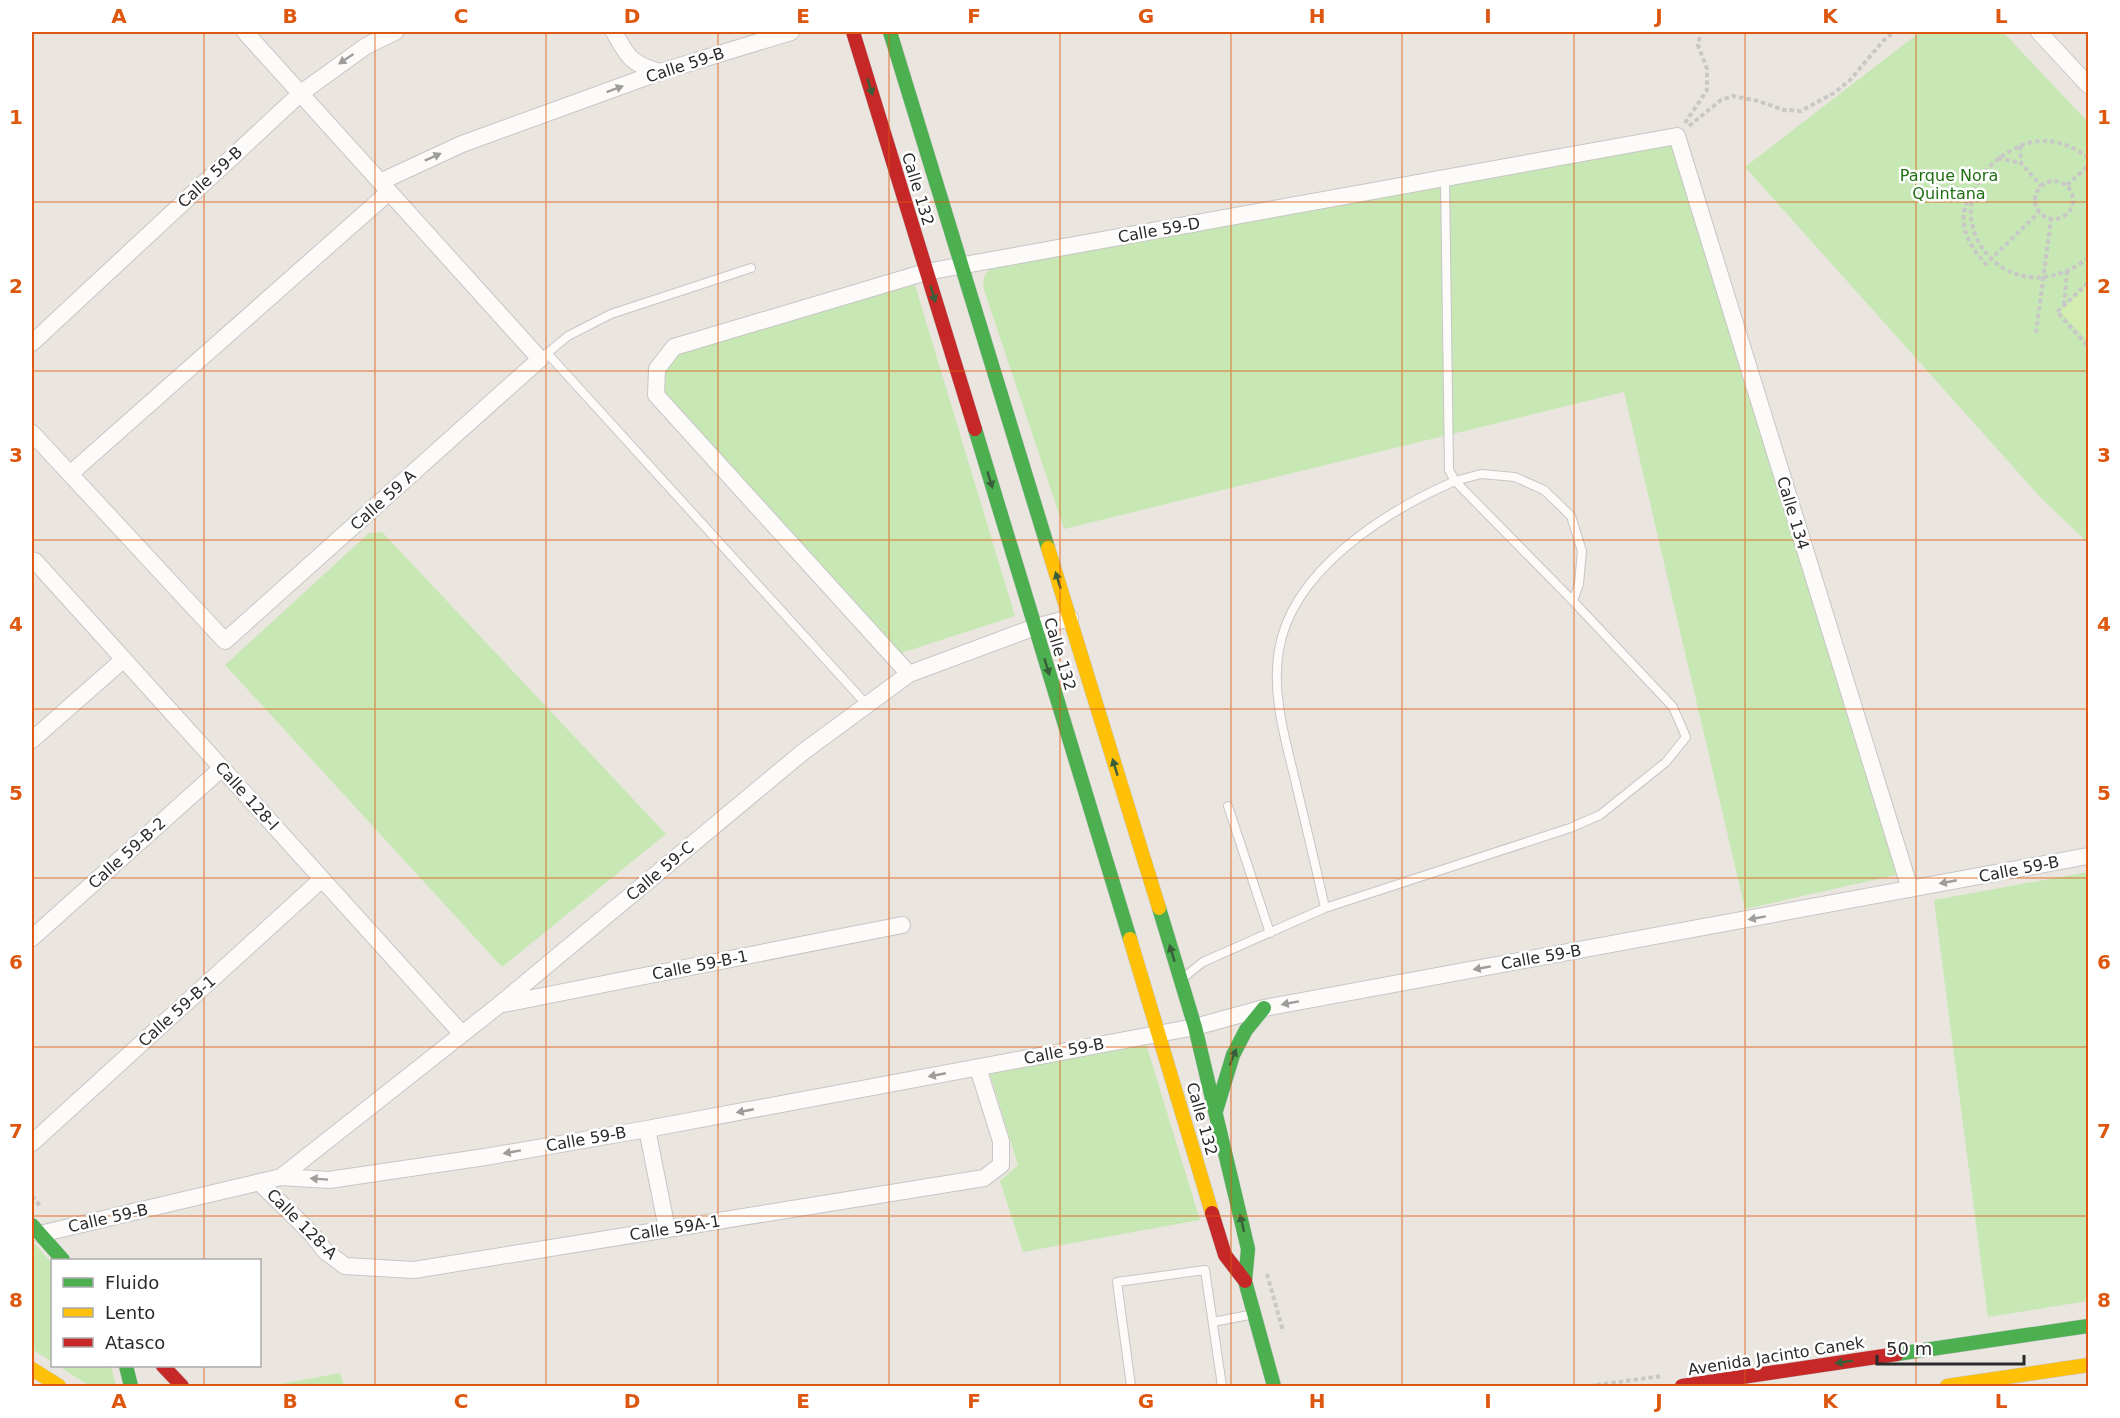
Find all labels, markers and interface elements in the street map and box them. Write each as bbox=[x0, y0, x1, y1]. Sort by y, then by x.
text: A bbox=[111, 4, 127, 28]
text: B bbox=[282, 4, 298, 28]
text: C bbox=[454, 4, 468, 28]
text: D bbox=[624, 4, 640, 28]
text: E bbox=[796, 4, 810, 28]
text: F bbox=[967, 4, 981, 28]
text: G bbox=[1138, 4, 1154, 28]
text: H bbox=[1309, 4, 1325, 28]
text: I bbox=[1484, 4, 1492, 28]
text: J bbox=[1653, 4, 1663, 28]
text: K bbox=[1822, 4, 1839, 28]
text: L bbox=[1995, 4, 2008, 28]
street label: Calle 59-B bbox=[643, 43, 727, 87]
one-way arrow bbox=[338, 53, 354, 64]
one-way arrow bbox=[866, 78, 875, 96]
one-way arrow bbox=[606, 83, 624, 93]
text: 1 bbox=[9, 105, 23, 129]
text: 1 bbox=[2097, 105, 2111, 129]
street label: Calle 59-B bbox=[174, 142, 246, 212]
street label: Calle 132 bbox=[898, 150, 938, 228]
one-way arrow bbox=[424, 153, 441, 162]
park label: Parque Nora Quintana bbox=[1900, 166, 1998, 203]
street label: Calle 59-D bbox=[1116, 213, 1202, 247]
text: 2 bbox=[9, 274, 23, 298]
text: 2 bbox=[2097, 274, 2111, 298]
one-way arrow bbox=[929, 285, 938, 303]
text: 3 bbox=[9, 443, 23, 467]
text: 3 bbox=[2097, 443, 2111, 467]
street label: Calle 59 A bbox=[346, 466, 420, 534]
one-way arrow bbox=[986, 472, 995, 490]
street label: Calle 134 bbox=[1773, 474, 1813, 552]
one-way arrow bbox=[1053, 571, 1062, 589]
text: 4 bbox=[9, 612, 23, 636]
text: 4 bbox=[2097, 612, 2111, 636]
street label: Calle 132 bbox=[1040, 615, 1080, 693]
one-way arrow bbox=[1043, 658, 1052, 676]
street label: Calle 128-I bbox=[211, 758, 283, 834]
one-way arrow bbox=[1110, 758, 1119, 776]
text: 5 bbox=[9, 781, 23, 805]
text: 5 bbox=[2097, 781, 2111, 805]
street label: Calle 59-B-2 bbox=[84, 813, 170, 893]
street label: Calle 59-C bbox=[622, 837, 698, 905]
street label: Calle 59-B bbox=[1977, 852, 2061, 886]
one-way arrow bbox=[1939, 878, 1958, 887]
one-way arrow bbox=[1747, 913, 1766, 922]
street label: Calle 59-B bbox=[1499, 941, 1583, 973]
one-way arrow bbox=[1167, 944, 1176, 962]
street label: Calle 59-B-1 bbox=[650, 946, 750, 984]
text: 6 bbox=[9, 950, 23, 974]
text: 6 bbox=[2097, 950, 2111, 974]
one-way arrow bbox=[1473, 964, 1492, 973]
street label: Calle 59-B-1 bbox=[134, 971, 220, 1051]
one-way arrow bbox=[1281, 999, 1300, 1008]
street label: Calle 59-B bbox=[1022, 1034, 1106, 1068]
one-way arrow bbox=[1229, 1048, 1238, 1066]
one-way arrow bbox=[927, 1071, 946, 1080]
street label: Calle 132 bbox=[1182, 1080, 1222, 1158]
one-way arrow bbox=[735, 1107, 754, 1116]
text: 7 bbox=[9, 1119, 23, 1143]
text: 7 bbox=[2097, 1119, 2111, 1143]
street label: Calle 59-B bbox=[544, 1123, 628, 1155]
one-way arrow bbox=[502, 1148, 521, 1157]
one-way arrow bbox=[309, 1175, 328, 1184]
street label: Calle 128-A bbox=[263, 1185, 341, 1263]
street label: Calle 59-B bbox=[66, 1200, 150, 1236]
street label: Calle 59A-1 bbox=[628, 1211, 722, 1245]
one-way arrow bbox=[1236, 1214, 1246, 1232]
legend bbox=[51, 1259, 261, 1367]
text: Fluido bbox=[105, 1272, 159, 1293]
text: 8 bbox=[9, 1288, 23, 1312]
text: 8 bbox=[2097, 1288, 2111, 1312]
text: Lento bbox=[105, 1302, 155, 1323]
scale bar bbox=[1877, 1328, 2024, 1366]
text: Atasco bbox=[105, 1332, 165, 1353]
street label: Avenida Jacinto Canek bbox=[1686, 1333, 1866, 1379]
text: 50 m bbox=[1886, 1338, 1932, 1359]
one-way arrow bbox=[1834, 1358, 1853, 1367]
text: A bbox=[111, 1389, 127, 1413]
text: B bbox=[282, 1389, 298, 1413]
text: C bbox=[454, 1389, 468, 1413]
text: D bbox=[624, 1389, 640, 1413]
text: E bbox=[796, 1389, 810, 1413]
text: F bbox=[967, 1389, 981, 1413]
text: G bbox=[1138, 1389, 1154, 1413]
text: H bbox=[1309, 1389, 1325, 1413]
text: I bbox=[1484, 1389, 1492, 1413]
text: J bbox=[1653, 1389, 1663, 1413]
text: K bbox=[1822, 1389, 1839, 1413]
text: L bbox=[1995, 1389, 2008, 1413]

